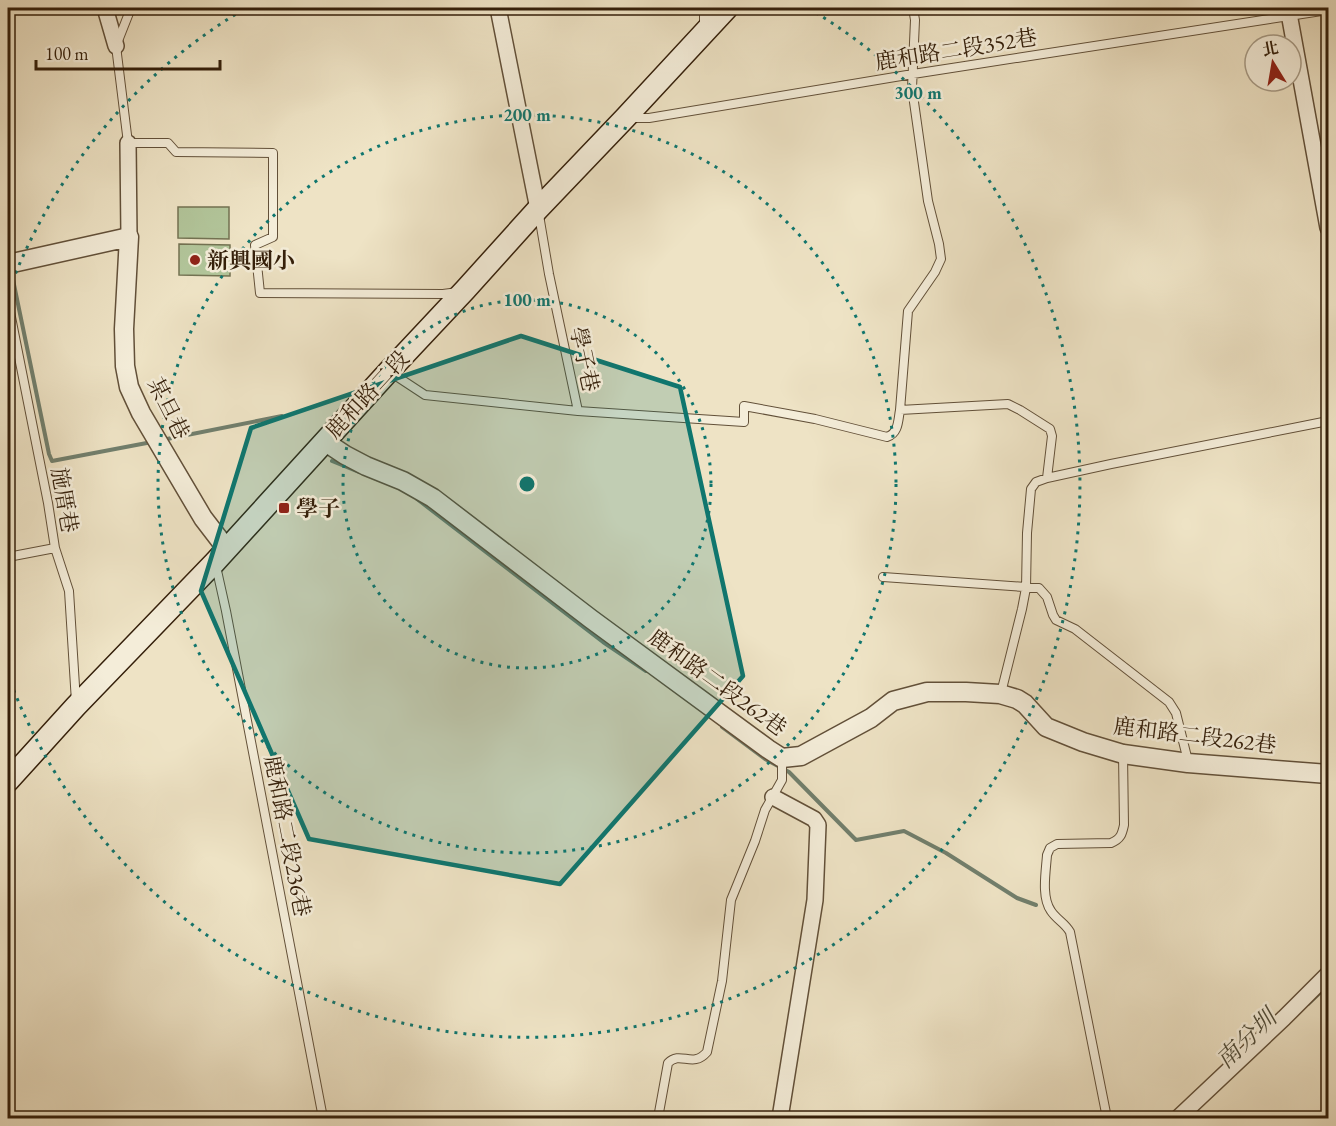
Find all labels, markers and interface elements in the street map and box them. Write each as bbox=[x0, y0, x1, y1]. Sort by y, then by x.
street label: 鹿和路二段352巷 bbox=[873, 22, 1039, 77]
scale bar bbox=[36, 33, 220, 71]
north arrow bbox=[1243, 33, 1303, 93]
text: 北 bbox=[1260, 37, 1280, 61]
text: 100 m bbox=[45, 42, 89, 65]
text: 300 m bbox=[894, 81, 942, 104]
text: 200 m bbox=[503, 103, 551, 126]
place label: 新興國小 bbox=[207, 246, 295, 275]
marker: 新興國小 bbox=[188, 253, 202, 267]
text: 100 m bbox=[503, 288, 551, 311]
street label: 學子巷 bbox=[563, 324, 606, 394]
street label: 鹿和路二段 bbox=[319, 344, 415, 444]
street label: 某旦巷 bbox=[141, 372, 196, 444]
street label: 施厝巷 bbox=[44, 465, 85, 535]
centre of rings bbox=[517, 474, 537, 494]
place label: 學子 bbox=[296, 494, 340, 523]
marker: 學子 bbox=[277, 501, 291, 515]
street label: 鹿和路二段262巷 bbox=[643, 623, 792, 742]
street label: 鹿和路二段262巷 bbox=[1112, 711, 1278, 760]
street label: 鹿和路二段236巷 bbox=[258, 753, 317, 919]
water label: 南分圳 bbox=[1209, 1000, 1285, 1075]

